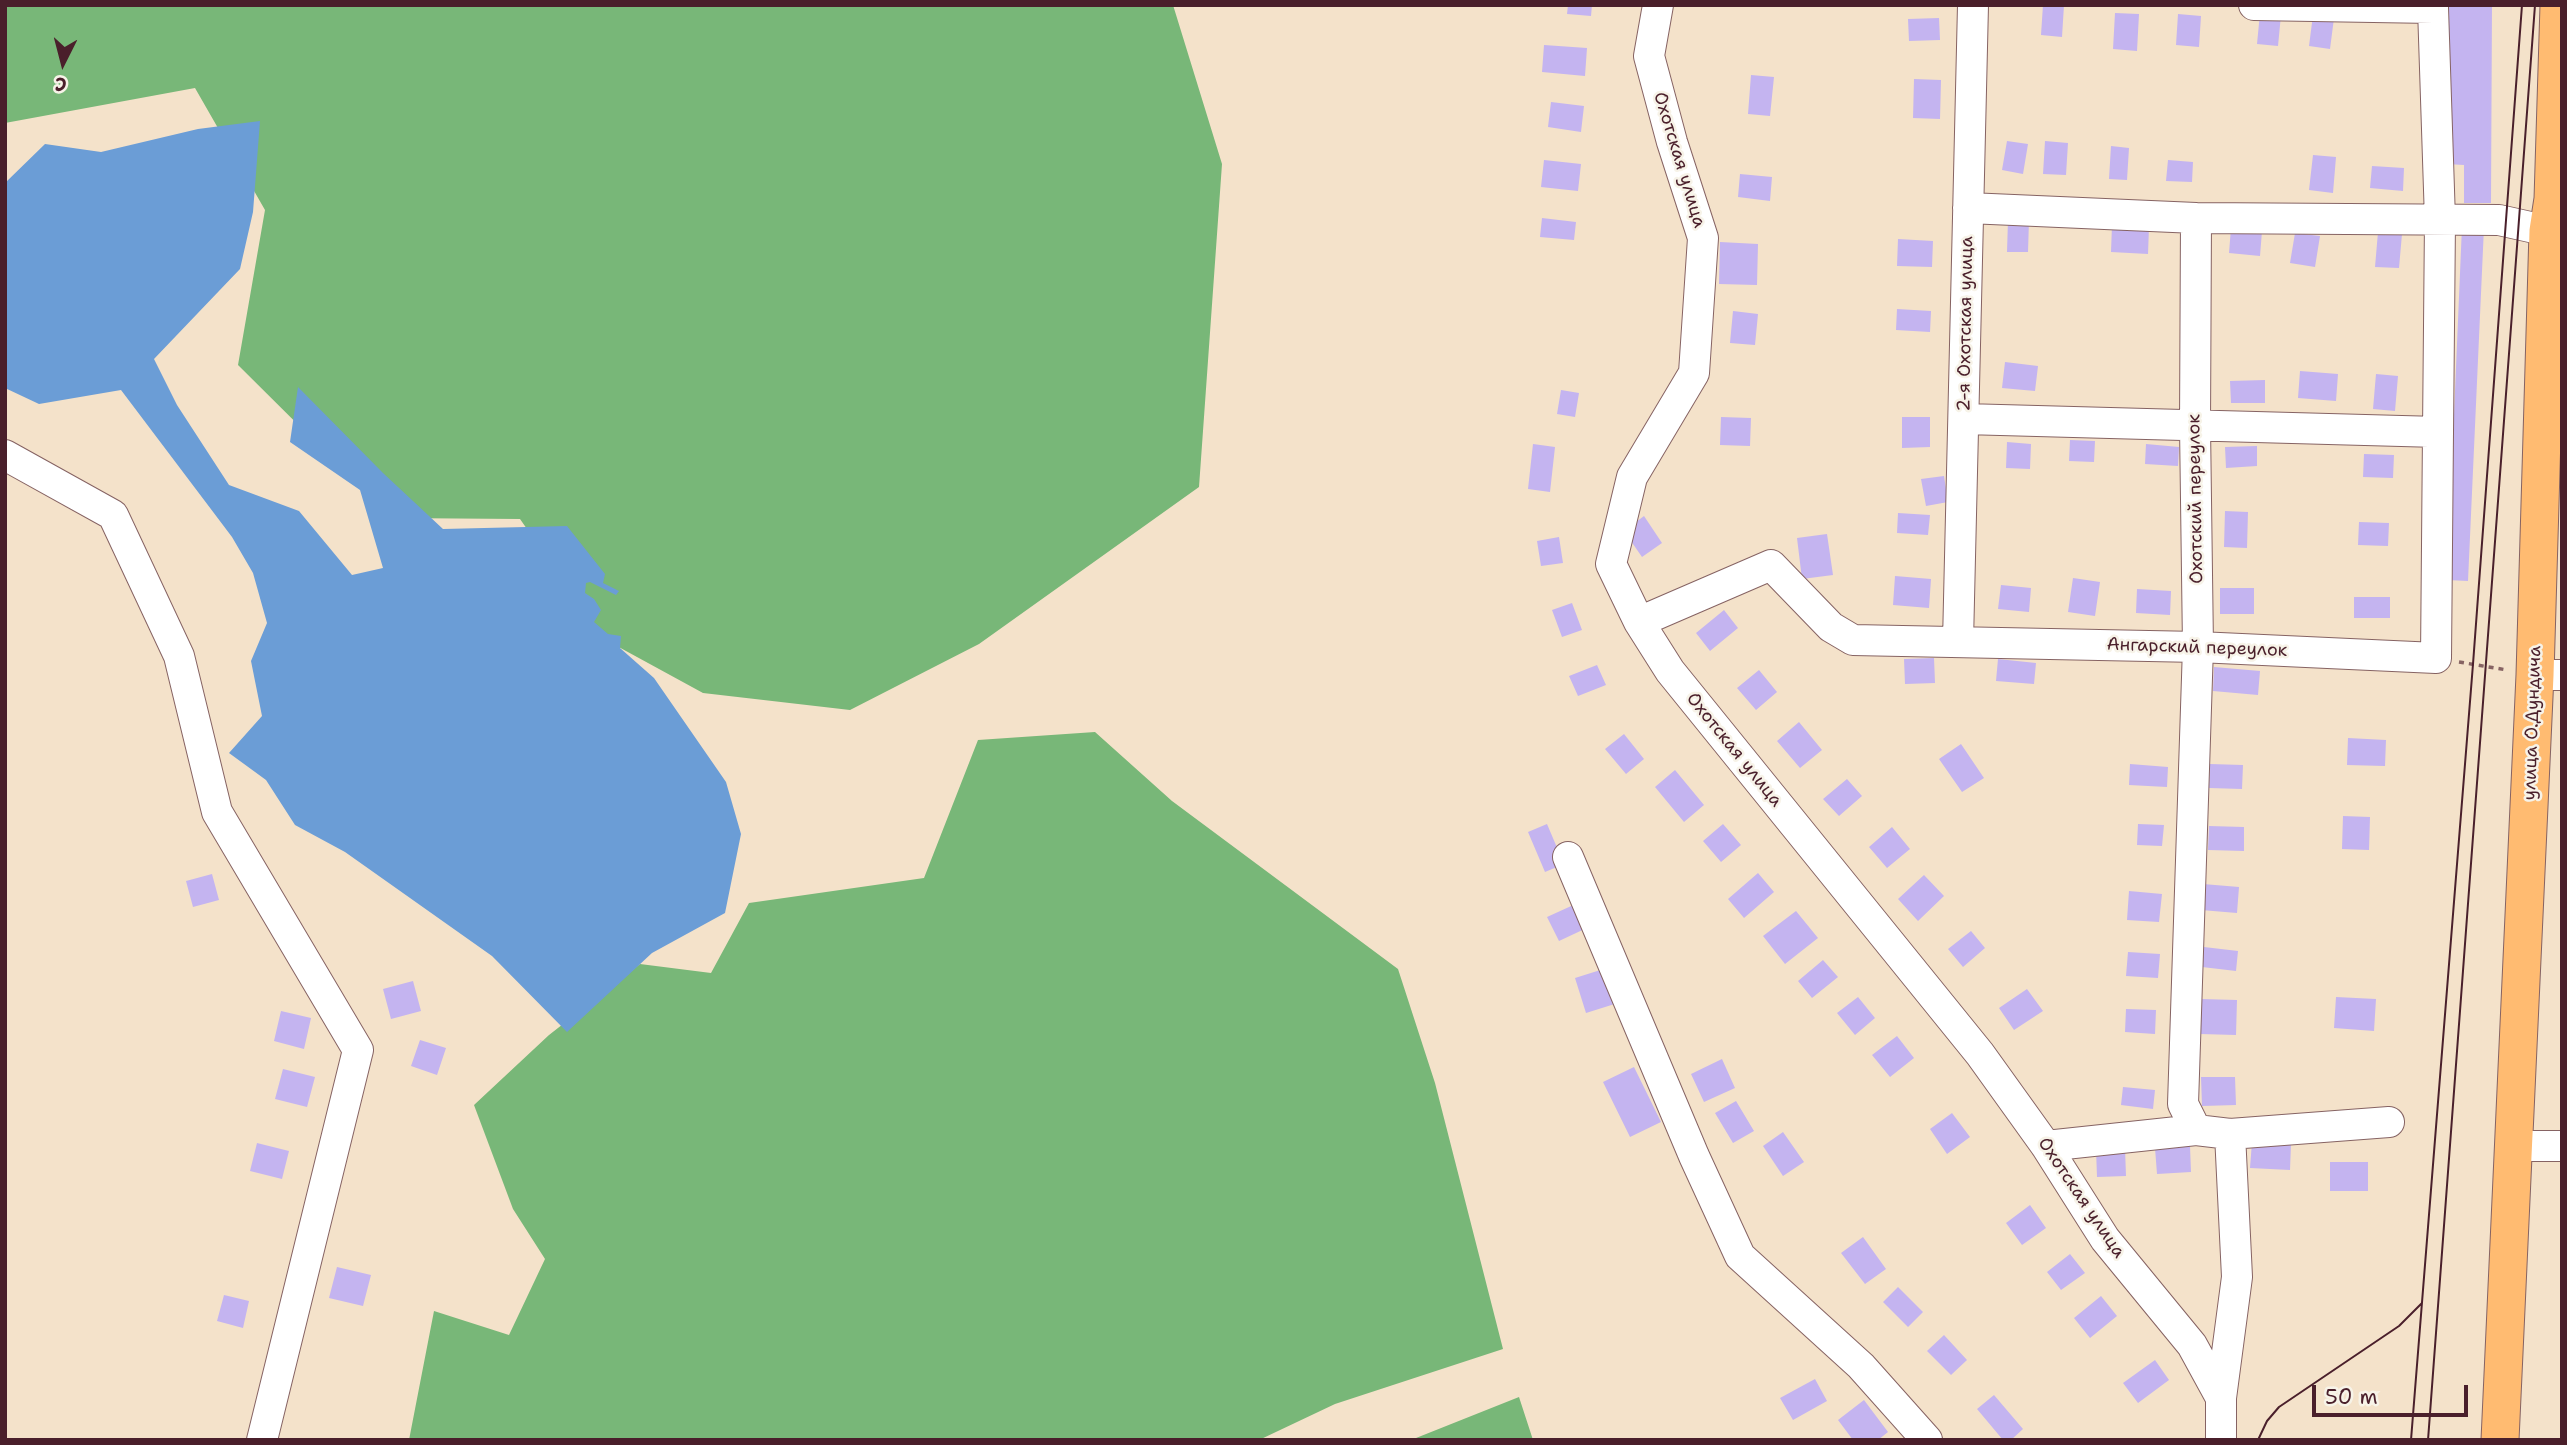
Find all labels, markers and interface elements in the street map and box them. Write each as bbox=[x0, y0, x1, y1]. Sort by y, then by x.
north arrow bbox=[28, 28, 98, 98]
text: С bbox=[54, 71, 68, 97]
street label: Охотская улица bbox=[1648, 90, 1710, 230]
street label: 2-я Охотская улица bbox=[1954, 236, 1978, 412]
street label: Охотский переулок bbox=[2184, 414, 2208, 584]
street label: Ангарский переулок bbox=[2106, 634, 2288, 662]
street label: улица О.Дундича bbox=[2520, 645, 2546, 801]
street label: Охотская улица bbox=[1681, 689, 1787, 811]
street label: Охотская улица bbox=[2033, 1134, 2129, 1262]
scale bar bbox=[2315, 1372, 2471, 1416]
text: 50 m bbox=[2325, 1383, 2378, 1411]

